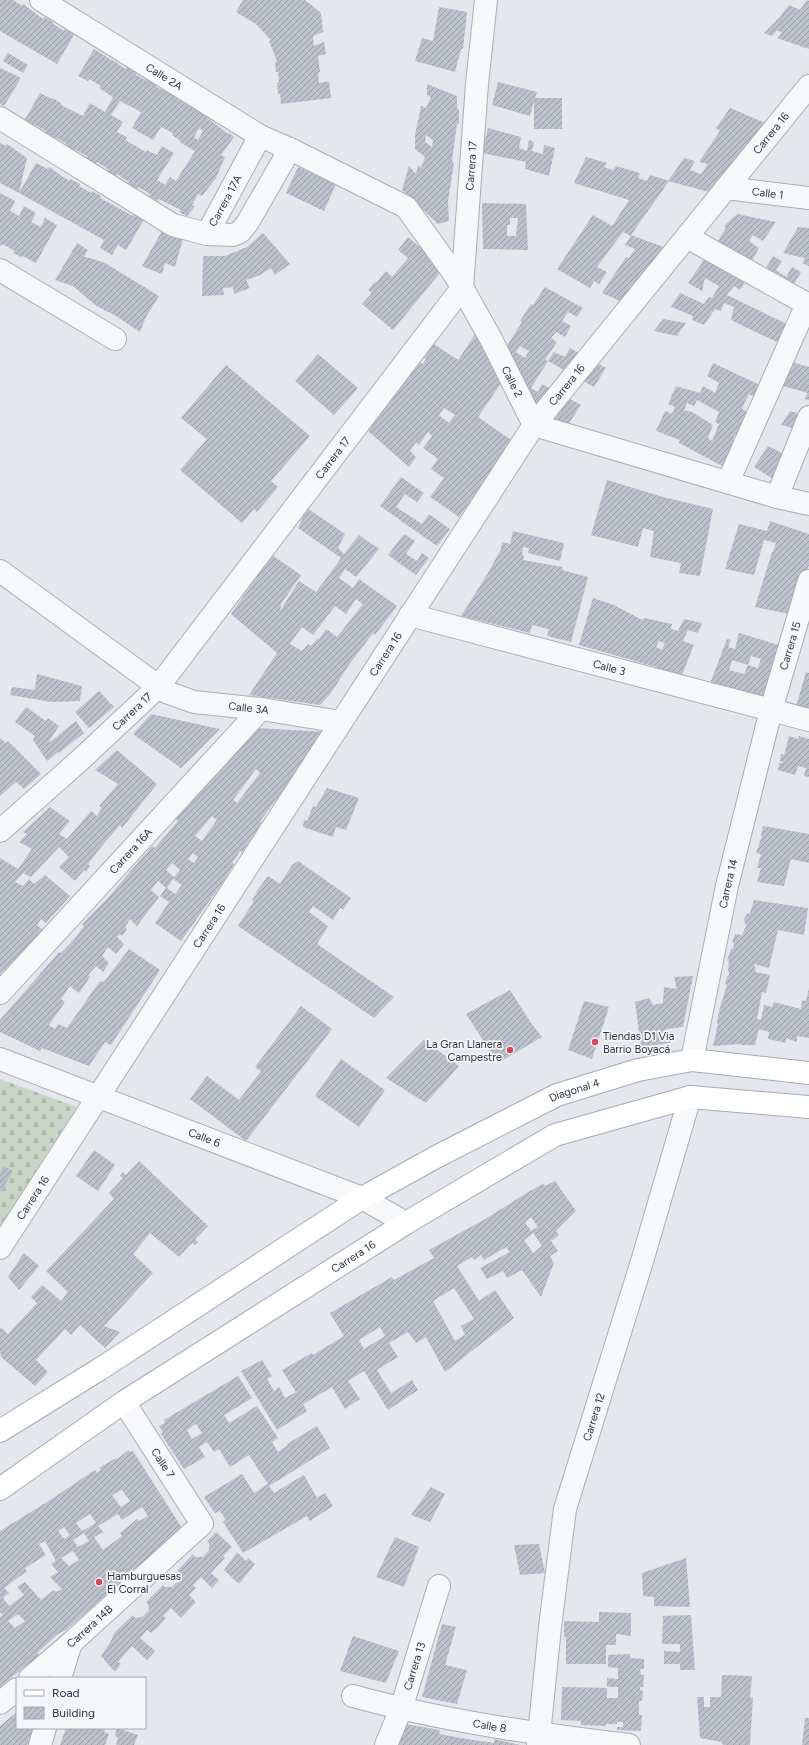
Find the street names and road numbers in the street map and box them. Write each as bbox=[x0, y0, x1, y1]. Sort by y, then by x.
street label: Calle 2A bbox=[143, 61, 185, 93]
street label: Carrera 16 bbox=[750, 110, 792, 157]
street label: Carrera 17 bbox=[463, 141, 480, 191]
street label: Carrera 17A bbox=[206, 172, 245, 229]
street label: Calle 1 bbox=[751, 185, 784, 202]
street label: Carrera 16 bbox=[546, 362, 588, 408]
street label: Calle 2 bbox=[499, 364, 525, 400]
street label: Carrera 17 bbox=[313, 434, 353, 482]
street label: Carrera 15 bbox=[777, 620, 804, 672]
street label: Carrera 16 bbox=[367, 630, 405, 679]
street label: Calle 3 bbox=[591, 657, 627, 678]
street label: Carrera 17 bbox=[110, 690, 155, 734]
street label: Calle 3A bbox=[228, 700, 270, 717]
street label: Carrera 16A bbox=[107, 825, 156, 877]
street label: Carrera 14 bbox=[717, 857, 741, 910]
street label: Carrera 16 bbox=[190, 902, 228, 951]
street label: Diagonal 4 bbox=[547, 1076, 601, 1105]
street label: Calle 6 bbox=[186, 1126, 222, 1150]
street label: Carrera 16 bbox=[14, 1173, 52, 1222]
street label: Carrera 16 bbox=[329, 1238, 378, 1276]
street label: Carrera 12 bbox=[581, 1391, 608, 1443]
street label: Calle 7 bbox=[148, 1446, 177, 1481]
street label: Carrera 14B bbox=[64, 1602, 116, 1651]
street label: Carrera 13 bbox=[401, 1641, 428, 1692]
street label: Calle 8 bbox=[472, 1717, 508, 1735]

